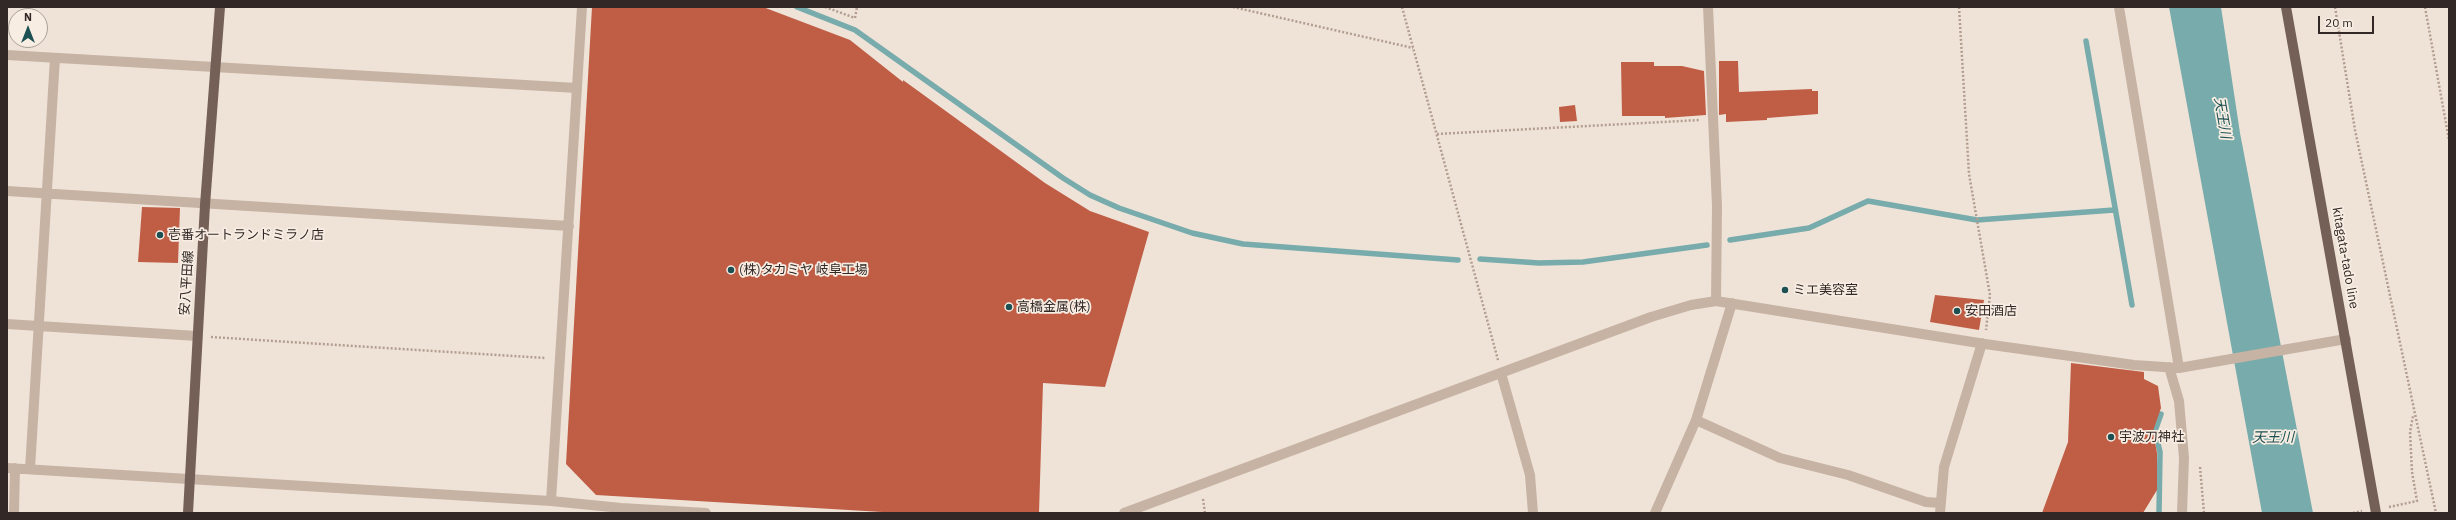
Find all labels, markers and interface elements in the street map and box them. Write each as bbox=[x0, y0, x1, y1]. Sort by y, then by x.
north arrow bbox=[8, 8, 48, 48]
scale bar bbox=[2320, 8, 2376, 34]
text: N bbox=[24, 10, 32, 24]
text: 20 m bbox=[2325, 15, 2353, 30]
water label: 天王川 bbox=[2210, 96, 2234, 140]
street label: kitagata-tado line bbox=[2328, 206, 2362, 310]
place label: 壱番オートランドミラノ店 bbox=[168, 227, 324, 243]
marker: 壱番オートランドミラノ店 bbox=[155, 230, 165, 240]
street label: 安八平田線 bbox=[177, 250, 197, 316]
place label: (株)タカミヤ 岐阜工場 bbox=[739, 262, 868, 278]
marker: (株)タカミヤ 岐阜工場 bbox=[726, 265, 736, 275]
place label: ミエ美容室 bbox=[1793, 282, 1858, 298]
marker: ミエ美容室 bbox=[1780, 285, 1790, 295]
place label: 高橋金属(株) bbox=[1017, 299, 1091, 315]
marker: 高橋金属(株) bbox=[1004, 302, 1014, 312]
place label: 安田酒店 bbox=[1965, 303, 2017, 319]
marker: 安田酒店 bbox=[1952, 306, 1962, 316]
place label: 宇波刀神社 bbox=[2119, 429, 2184, 445]
water label: 天王川 bbox=[2252, 430, 2294, 446]
marker: 宇波刀神社 bbox=[2106, 432, 2116, 442]

